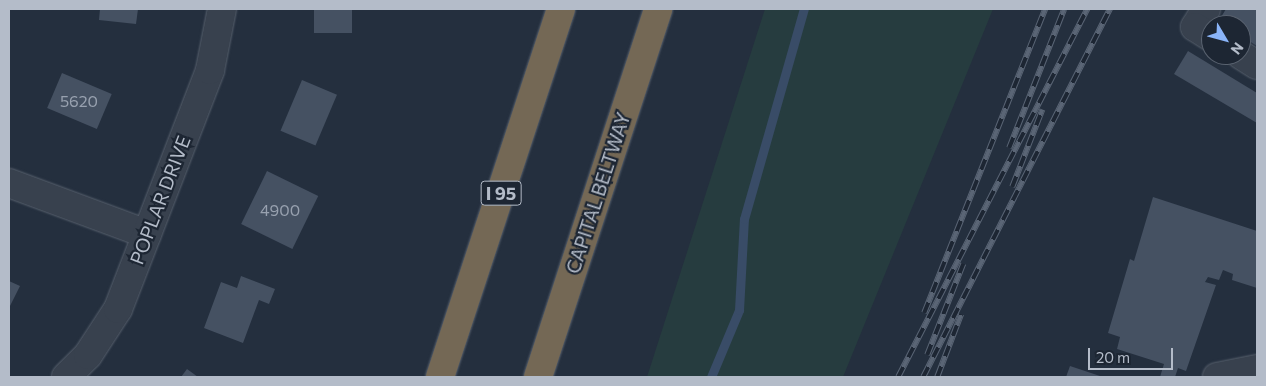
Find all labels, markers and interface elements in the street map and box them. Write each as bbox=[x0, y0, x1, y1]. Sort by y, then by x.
north arrow bbox=[1201, 15, 1251, 65]
text: N bbox=[1228, 39, 1248, 58]
house number: 5620 bbox=[60, 91, 98, 111]
street label: CAPITAL BELTWAY bbox=[561, 110, 635, 276]
street label: POPLAR DRIVE bbox=[125, 132, 195, 268]
road number: I 95 bbox=[480, 178, 522, 208]
house number: 4900 bbox=[260, 200, 300, 220]
scale bar bbox=[1091, 338, 1176, 370]
text: 20 m bbox=[1096, 348, 1130, 366]

